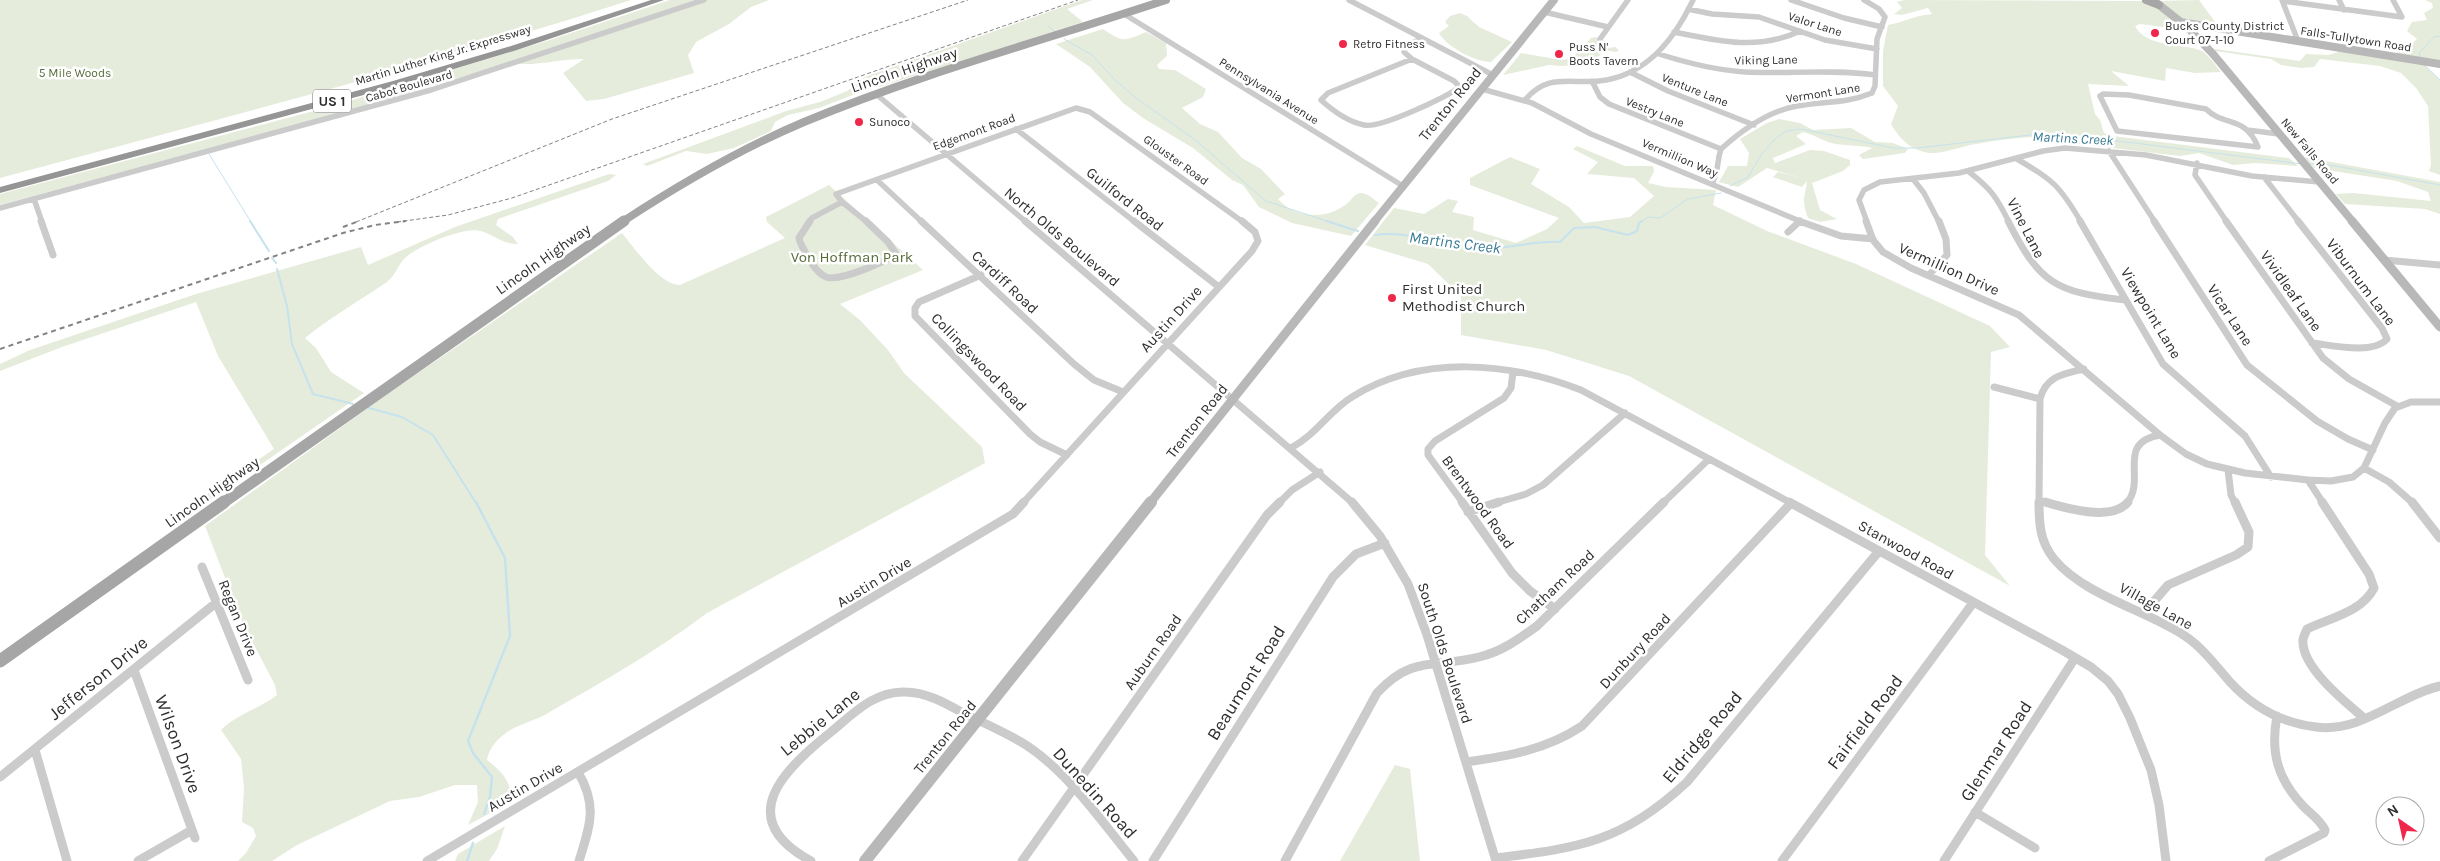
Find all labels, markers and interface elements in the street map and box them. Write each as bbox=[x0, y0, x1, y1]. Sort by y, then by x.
street label: Valor Lane bbox=[1786, 9, 1844, 39]
place label: Bucks County District Court 07-1-10 bbox=[2165, 19, 2285, 47]
street label: Martin Luther King Jr. Expressway bbox=[353, 21, 533, 88]
street label: Falls-Tullytown Road bbox=[2300, 23, 2412, 55]
marker: Bucks County District Court 07-1-10 bbox=[2149, 27, 2161, 39]
place label: Retro Fitness bbox=[1353, 37, 1425, 51]
marker: Retro Fitness bbox=[1337, 38, 1349, 50]
place label: Puss N' Boots Tavern bbox=[1569, 40, 1639, 68]
street label: Lincoln Highway bbox=[848, 43, 960, 97]
marker: Puss N' Boots Tavern bbox=[1553, 48, 1565, 60]
street label: Viking Lane bbox=[1734, 52, 1798, 68]
street label: Pennsylvania Avenue bbox=[1217, 55, 1321, 127]
street label: Trenton Road bbox=[1415, 64, 1485, 144]
park label: 5 Mile Woods bbox=[39, 66, 111, 80]
street label: Cabot Boulevard bbox=[364, 67, 454, 105]
street label: Venture Lane bbox=[1660, 70, 1730, 110]
street label: Vermont Lane bbox=[1785, 80, 1861, 106]
road number: US 1 bbox=[313, 90, 351, 112]
street label: Vestry Lane bbox=[1624, 94, 1686, 130]
street label: Edgemont Road bbox=[931, 111, 1017, 153]
place label: Sunoco bbox=[869, 115, 910, 129]
street label: New Falls Road bbox=[2278, 115, 2342, 187]
marker: Sunoco bbox=[853, 116, 865, 128]
water label: Martins Creek bbox=[2032, 128, 2115, 149]
street label: Glouster Road bbox=[1141, 132, 1211, 188]
street label: Vermillion Way bbox=[1640, 136, 1720, 180]
street label: Guilford Road bbox=[1083, 163, 1167, 235]
street label: North Olds Boulevard bbox=[1001, 184, 1123, 290]
street label: Vine Lane bbox=[2003, 195, 2049, 261]
street label: Lincoln Highway bbox=[492, 220, 594, 298]
water label: Martins Creek bbox=[1408, 227, 1503, 258]
street label: Viburnum Lane bbox=[2322, 235, 2400, 329]
street label: Vermillion Drive bbox=[1896, 239, 2002, 299]
street label: Cardiff Road bbox=[968, 247, 1042, 317]
street label: Vividleaf Lane bbox=[2256, 247, 2326, 335]
park label: Von Hoffman Park bbox=[791, 248, 913, 266]
street label: Viewpoint Lane bbox=[2117, 264, 2185, 362]
place label: First United Methodist Church bbox=[1402, 280, 1525, 315]
street label: Vicar Lane bbox=[2203, 281, 2257, 349]
street label: Austin Drive bbox=[1136, 282, 1206, 356]
marker: First United Methodist Church bbox=[1386, 292, 1398, 304]
street label: Collingswood Road bbox=[927, 309, 1031, 415]
street label: Trenton Road bbox=[1162, 380, 1232, 462]
street label: Brentwood Road bbox=[1438, 452, 1518, 552]
street label: Lincoln Highway bbox=[161, 453, 263, 531]
street label: Stanwood Road bbox=[1855, 516, 1957, 584]
street label: Chatham Road bbox=[1512, 546, 1598, 628]
street label: Austin Drive bbox=[834, 553, 914, 611]
street label: Regan Drive bbox=[214, 577, 262, 659]
street label: Village Lane bbox=[2116, 578, 2196, 634]
street label: South Olds Boulevard bbox=[1414, 580, 1476, 726]
street label: Dunbury Road bbox=[1596, 610, 1674, 692]
street label: Auburn Road bbox=[1120, 611, 1186, 693]
street label: Beaumont Road bbox=[1202, 622, 1290, 744]
street label: Jefferson Drive bbox=[44, 631, 152, 725]
street label: Fairfield Road bbox=[1822, 670, 1908, 774]
street label: Lebbie Lane bbox=[776, 683, 864, 761]
street label: Eldridge Road bbox=[1657, 686, 1747, 788]
street label: Wilson Drive bbox=[150, 692, 206, 796]
street label: Glenmar Road bbox=[1955, 696, 2037, 806]
street label: Trenton Road bbox=[910, 697, 980, 777]
street label: Dunedin Road bbox=[1048, 743, 1142, 843]
street label: Austin Drive bbox=[484, 758, 566, 816]
north arrow bbox=[2375, 796, 2425, 846]
text: N bbox=[2384, 801, 2402, 820]

